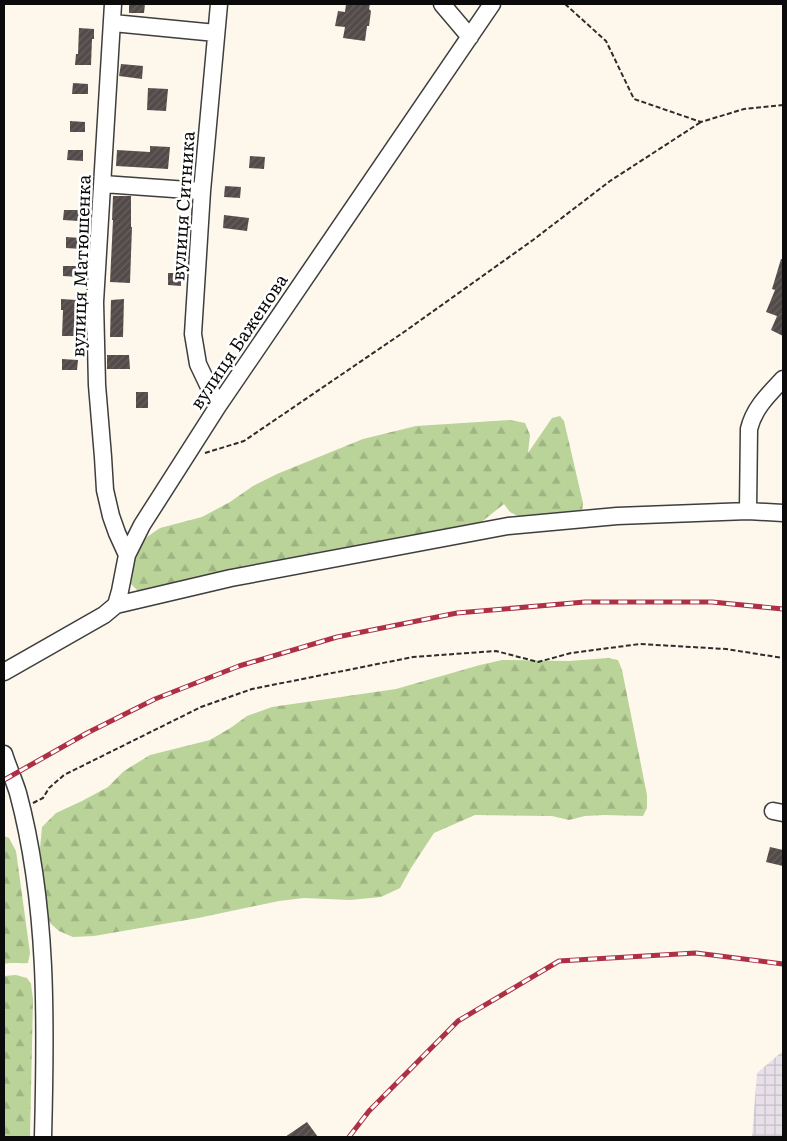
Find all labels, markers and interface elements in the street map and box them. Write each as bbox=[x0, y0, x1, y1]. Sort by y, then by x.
street label: вулиця Ситника bbox=[163, 130, 201, 282]
street label: вулиця Матюшенка bbox=[63, 174, 97, 358]
street label: вулиця Баженова bbox=[183, 268, 294, 414]

